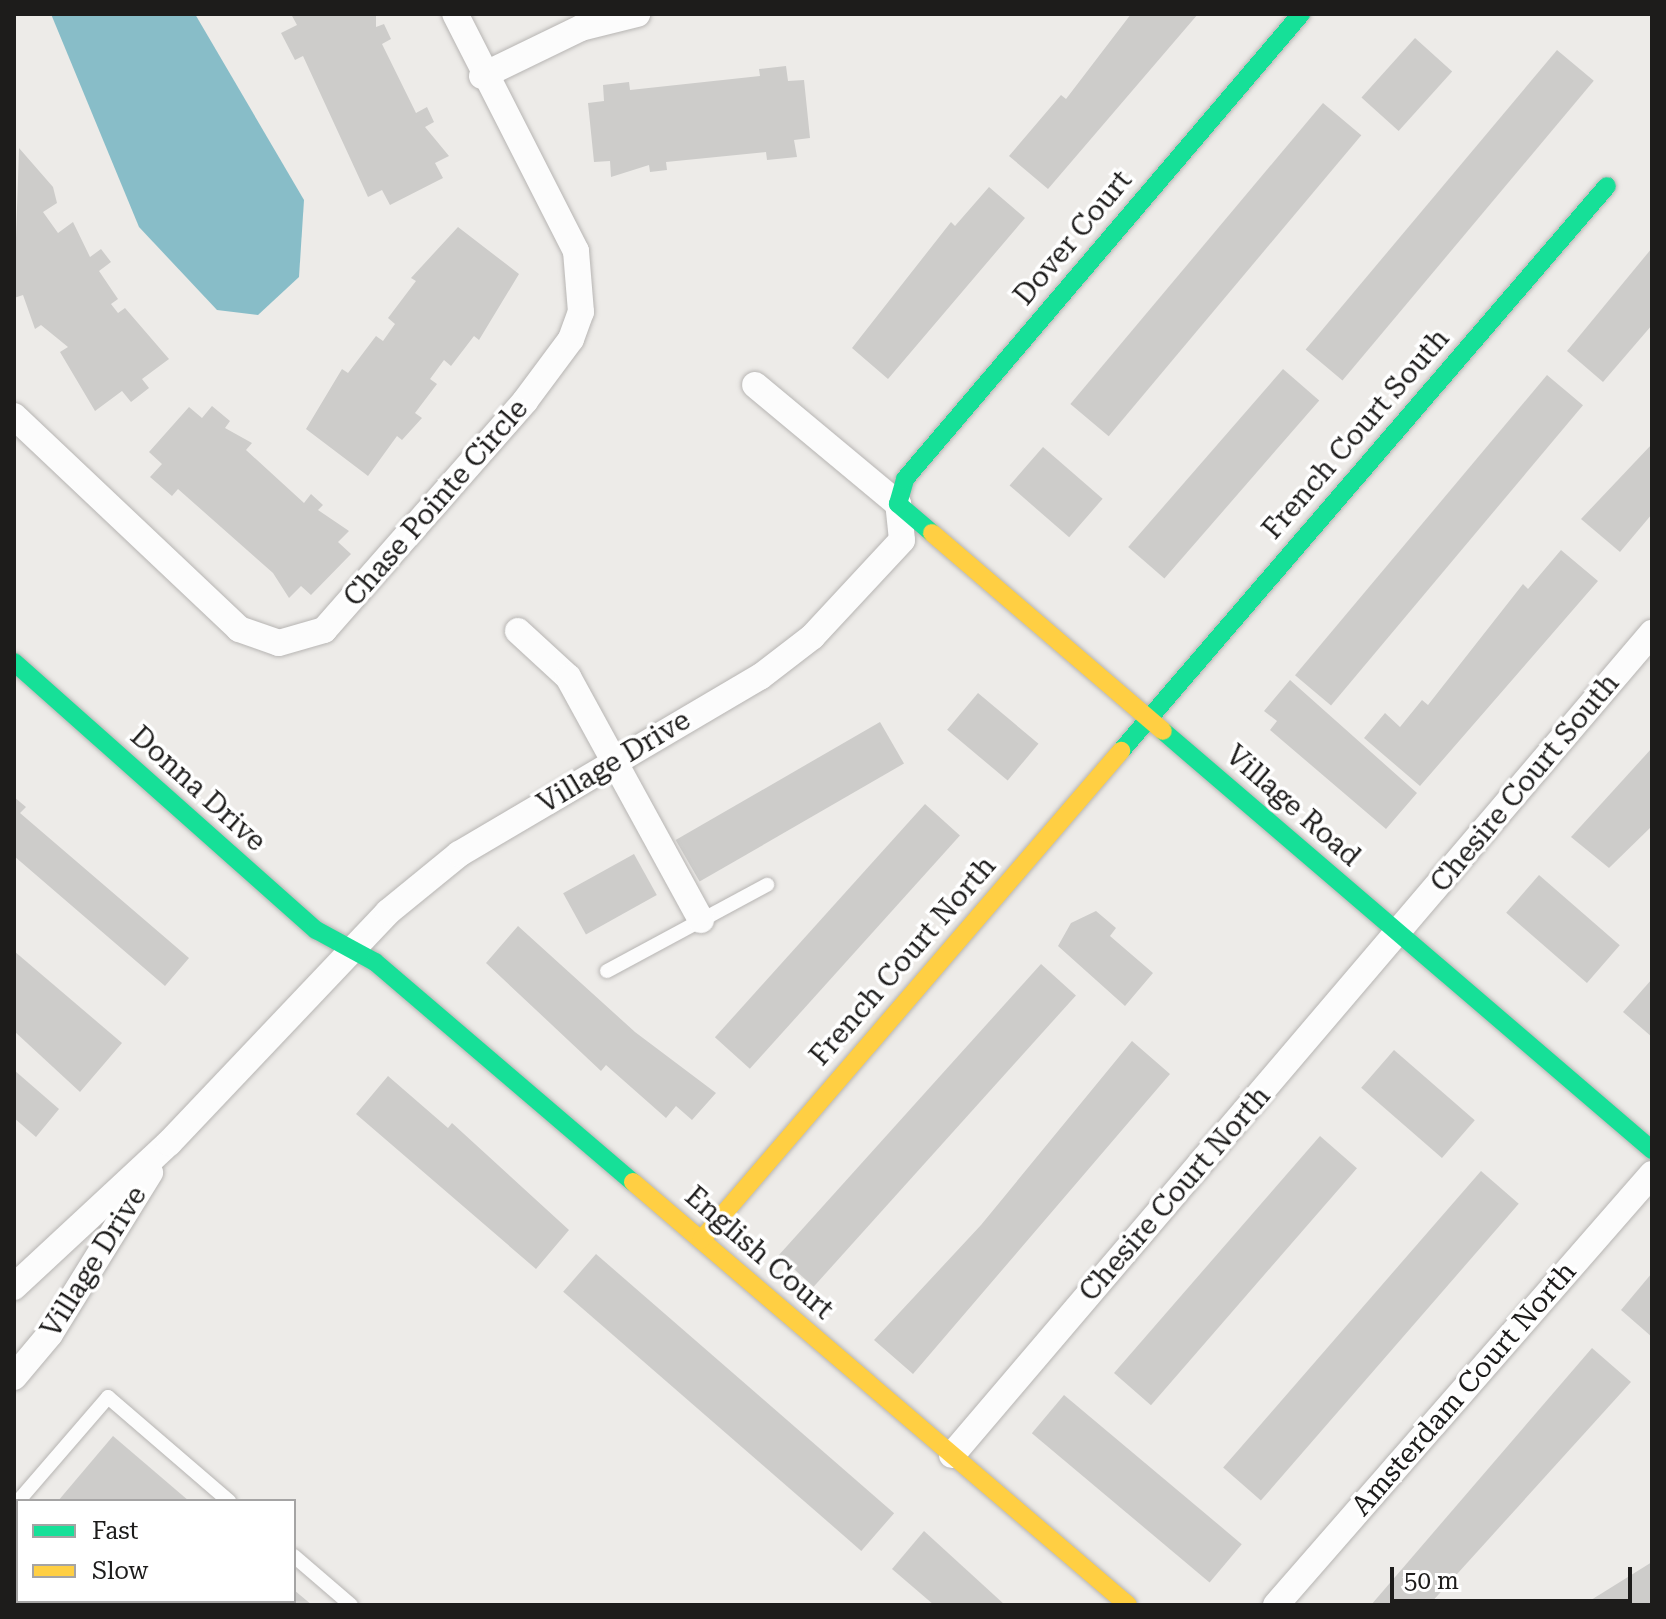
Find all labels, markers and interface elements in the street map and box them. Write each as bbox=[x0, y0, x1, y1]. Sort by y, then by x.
street label: Dover Court bbox=[1007, 164, 1139, 312]
street label: French Court South bbox=[1256, 322, 1456, 546]
street label: Chase Pointe Circle bbox=[337, 393, 535, 613]
street label: Chesire Court South bbox=[1424, 667, 1626, 899]
street label: Village Drive bbox=[532, 703, 696, 821]
street label: Donna Drive bbox=[123, 719, 273, 859]
street label: Village Road bbox=[1219, 738, 1367, 874]
street label: French Court North bbox=[803, 850, 1003, 1072]
street label: Chesire Court North bbox=[1073, 1080, 1277, 1308]
street label: Village Drive bbox=[34, 1180, 154, 1344]
street label: English Court bbox=[678, 1180, 840, 1326]
street label: Amsterdam Court North bbox=[1345, 1255, 1583, 1523]
legend bbox=[16, 1499, 296, 1603]
text: Fast bbox=[92, 1517, 139, 1545]
scale bar bbox=[1394, 1551, 1636, 1601]
text: Slow bbox=[92, 1557, 148, 1585]
text: 50 m bbox=[1404, 1567, 1459, 1595]

